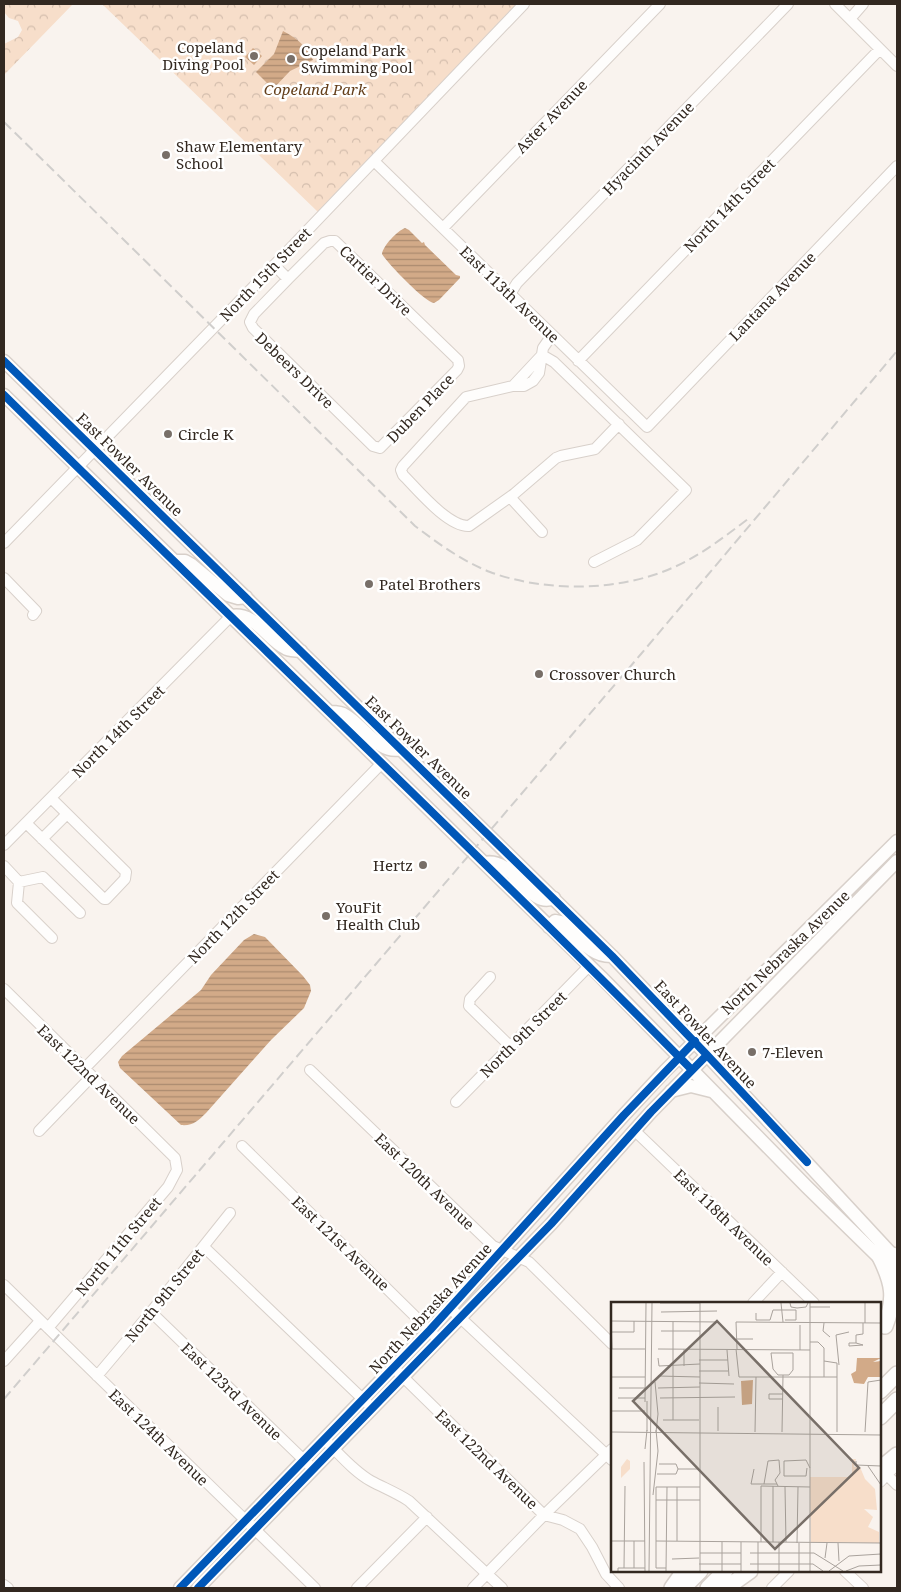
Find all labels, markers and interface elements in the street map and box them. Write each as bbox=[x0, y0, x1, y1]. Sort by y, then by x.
place label: Copeland Diving Pool bbox=[162, 37, 244, 74]
place label: Copeland Park Swimming Pool bbox=[301, 40, 413, 77]
marker: Copeland Diving Pool bbox=[248, 50, 260, 62]
marker: Copeland Park Swimming Pool bbox=[285, 53, 297, 65]
street label: Aster Avenue bbox=[511, 75, 591, 157]
park label: Copeland Park bbox=[264, 79, 367, 99]
street label: Hyacinth Avenue bbox=[598, 97, 698, 199]
place label: Shaw Elementary School bbox=[176, 136, 303, 173]
marker: Shaw Elementary School bbox=[160, 149, 172, 161]
street label: North 14th Street bbox=[679, 154, 779, 256]
street label: North 15th Street bbox=[215, 223, 315, 325]
street label: Cartier Drive bbox=[336, 240, 416, 320]
street label: East 113th Avenue bbox=[456, 241, 564, 347]
street label: Lantana Avenue bbox=[724, 247, 820, 345]
street label: Debeers Drive bbox=[252, 328, 338, 412]
street label: Duben Place bbox=[382, 369, 458, 447]
street label: East Fowler Avenue bbox=[72, 408, 188, 520]
place label: Circle K bbox=[178, 424, 234, 444]
marker: Circle K bbox=[162, 428, 174, 440]
place label: Patel Brothers bbox=[379, 574, 481, 594]
marker: Patel Brothers bbox=[363, 578, 375, 590]
place label: Crossover Church bbox=[549, 664, 676, 684]
marker: Crossover Church bbox=[533, 668, 545, 680]
street label: North 14th Street bbox=[67, 680, 169, 782]
street label: East Fowler Avenue bbox=[361, 691, 477, 803]
place label: Hertz bbox=[373, 855, 413, 875]
marker: Hertz bbox=[417, 859, 429, 871]
street label: North 12th Street bbox=[183, 865, 283, 967]
street label: North Nebraska Avenue bbox=[716, 885, 854, 1019]
place label: YouFit Health Club bbox=[335, 897, 420, 934]
marker: YouFit Health Club bbox=[320, 910, 332, 922]
street label: East Fowler Avenue bbox=[651, 976, 761, 1092]
street label: North 9th Street bbox=[475, 986, 571, 1082]
street label: East 122nd Avenue bbox=[33, 1020, 145, 1128]
place label: 7-Eleven bbox=[762, 1042, 824, 1062]
marker: 7-Eleven bbox=[746, 1046, 758, 1058]
street label: East 120th Avenue bbox=[371, 1128, 479, 1234]
street label: East 118th Avenue bbox=[670, 1164, 778, 1270]
street label: East 121st Avenue bbox=[288, 1191, 394, 1295]
street label: North 11th Street bbox=[71, 1192, 165, 1300]
street label: North Nebraska Avenue bbox=[364, 1239, 496, 1377]
street label: North 9th Street bbox=[120, 1244, 208, 1346]
inset map bbox=[611, 1302, 881, 1572]
street label: East 123rd Avenue bbox=[177, 1338, 287, 1444]
street label: East 124th Avenue bbox=[105, 1384, 213, 1490]
street label: East 122nd Avenue bbox=[431, 1405, 543, 1513]

